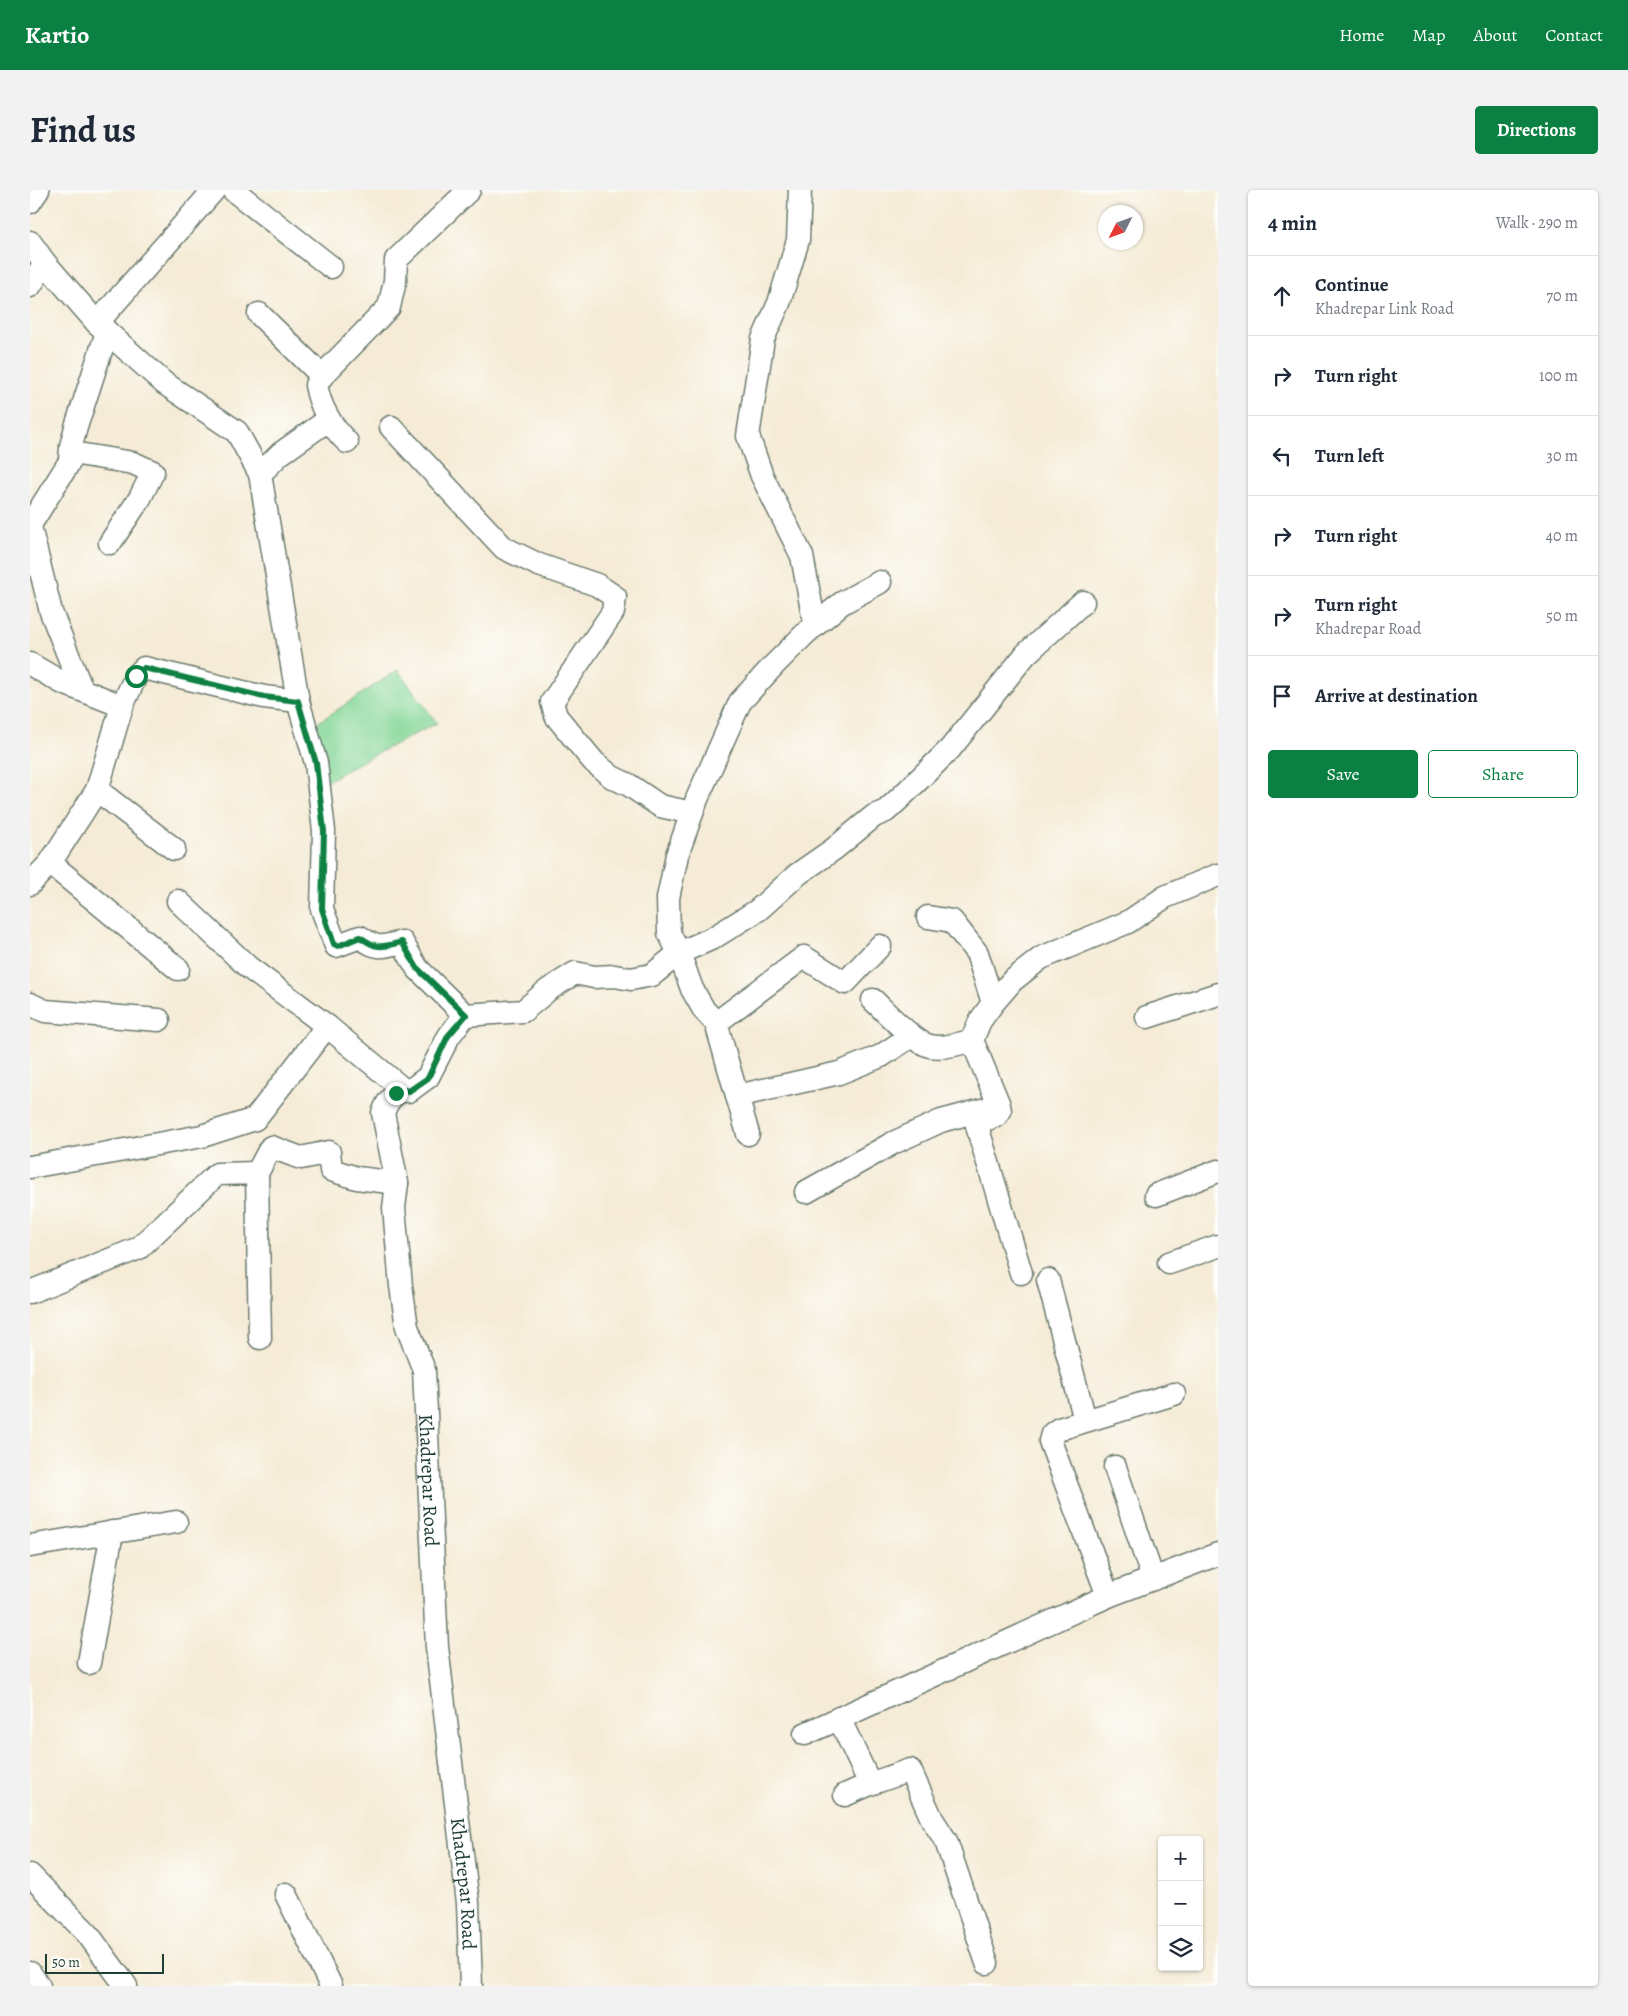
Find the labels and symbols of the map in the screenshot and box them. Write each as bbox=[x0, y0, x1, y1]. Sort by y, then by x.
north arrow bbox=[1098, 205, 1143, 250]
route start bbox=[125, 665, 148, 688]
route end bbox=[385, 1082, 408, 1105]
street label: Khadrepar Road bbox=[412, 1413, 445, 1548]
street label: Khadrepar Road bbox=[444, 1816, 483, 1950]
scale bar bbox=[45, 1951, 164, 1974]

